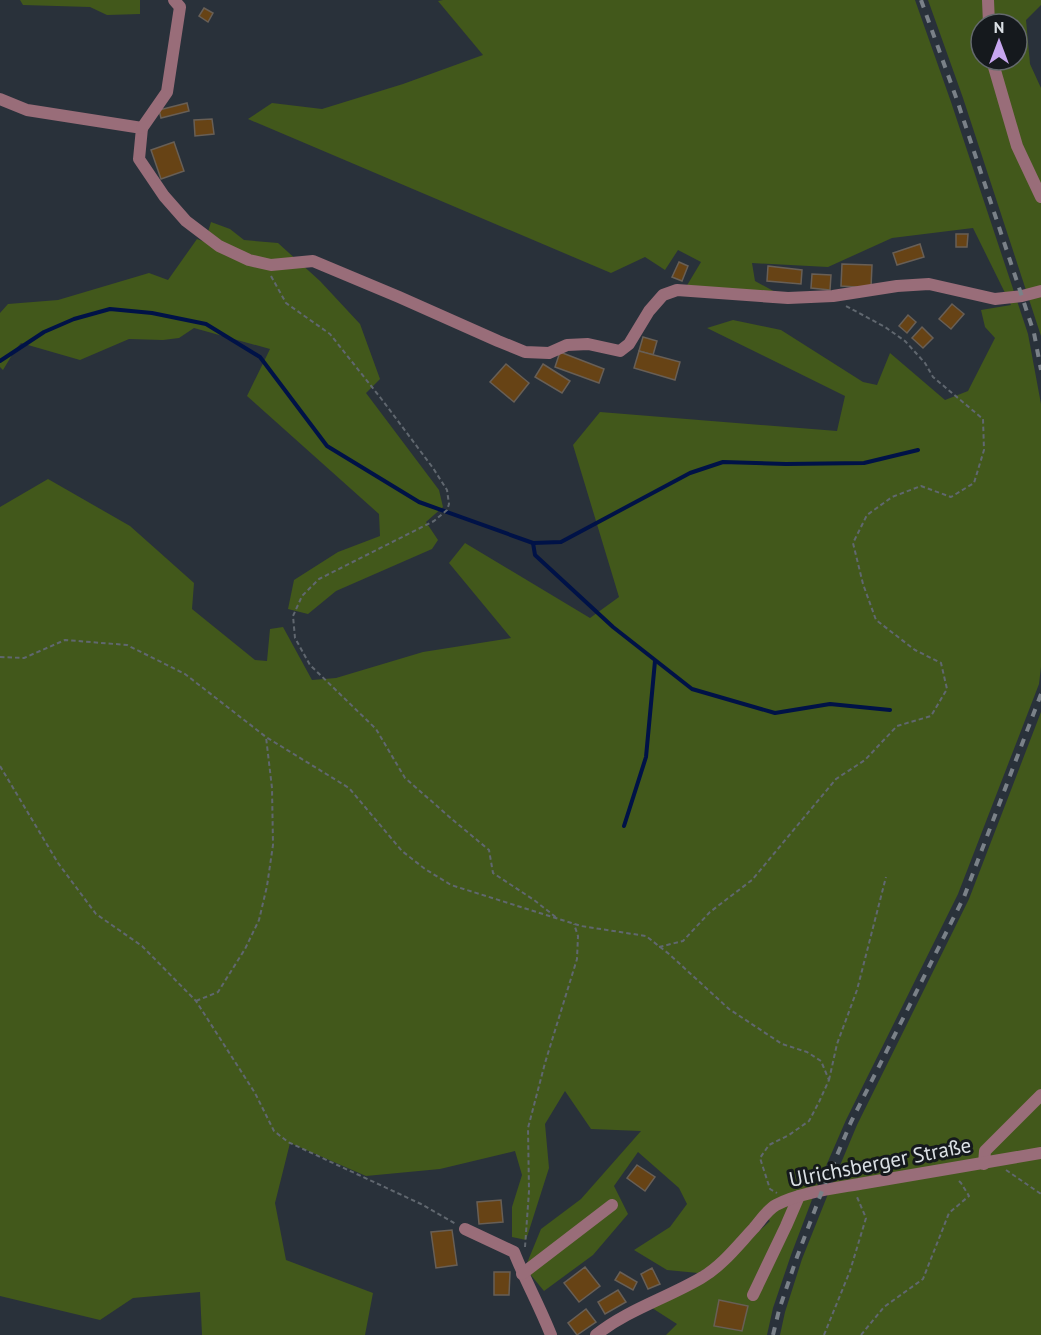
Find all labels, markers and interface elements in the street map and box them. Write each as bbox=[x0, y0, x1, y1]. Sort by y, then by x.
north arrow bbox=[969, 12, 1029, 72]
text: N bbox=[994, 17, 1004, 37]
street label: Ulrichsberger Straße bbox=[787, 1131, 973, 1193]

